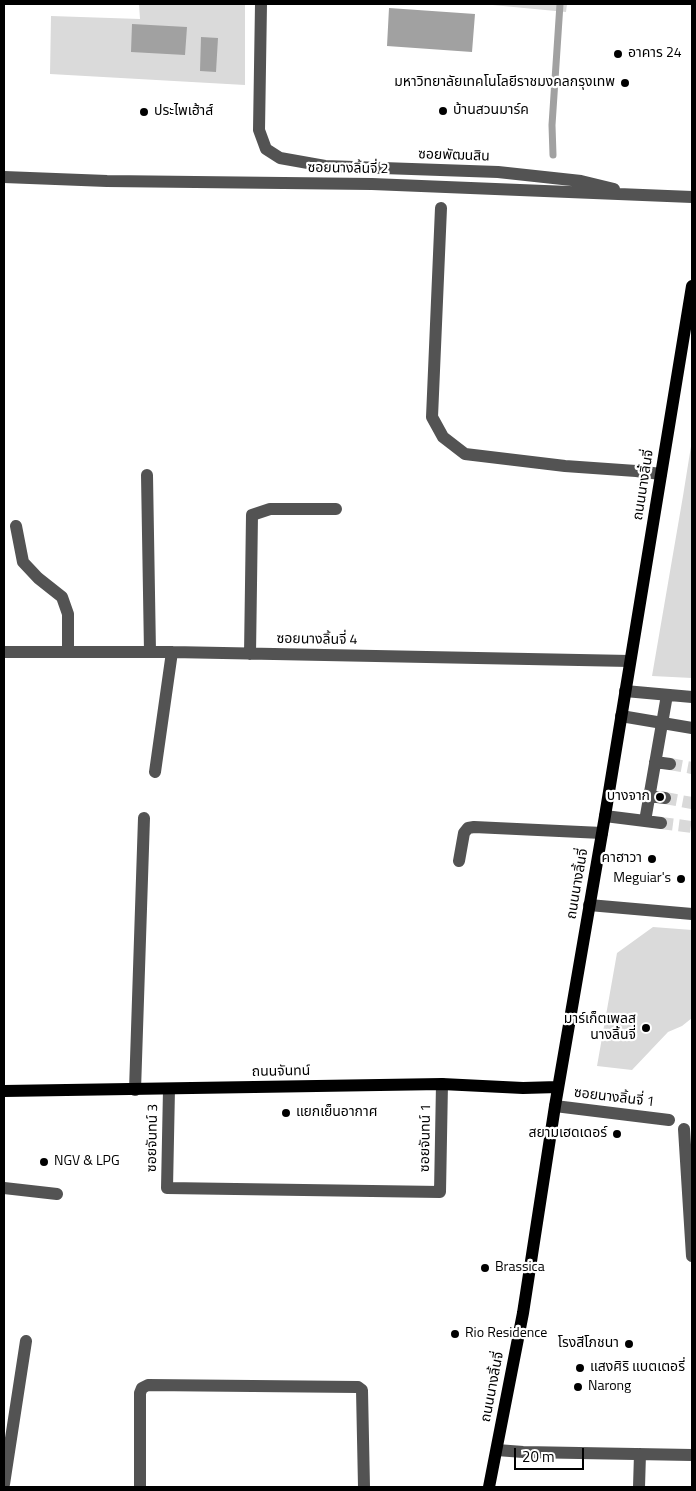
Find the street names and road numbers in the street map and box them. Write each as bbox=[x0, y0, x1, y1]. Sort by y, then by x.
street label: ซอยพัฒนสิน bbox=[418, 146, 490, 166]
street label: ซอยนางลิ้นจี่ 2 bbox=[307, 160, 389, 178]
street label: ถนนนางลิ้นจี่ bbox=[630, 448, 658, 522]
street label: ซอยนางลิ้นจี่ 4 bbox=[276, 631, 358, 649]
street label: ถนนนางลิ้นจี่ bbox=[564, 847, 592, 921]
street label: ถนนจันทน์ bbox=[251, 1063, 311, 1081]
street label: ซอยนางลิ้นจี่ 1 bbox=[573, 1085, 655, 1111]
street label: ซอยจันทน์ 3 bbox=[144, 1104, 162, 1172]
street label: ซอยจันทน์ 1 bbox=[417, 1104, 435, 1172]
street label: ถนนนางลิ้นจี่ bbox=[478, 1350, 508, 1424]

